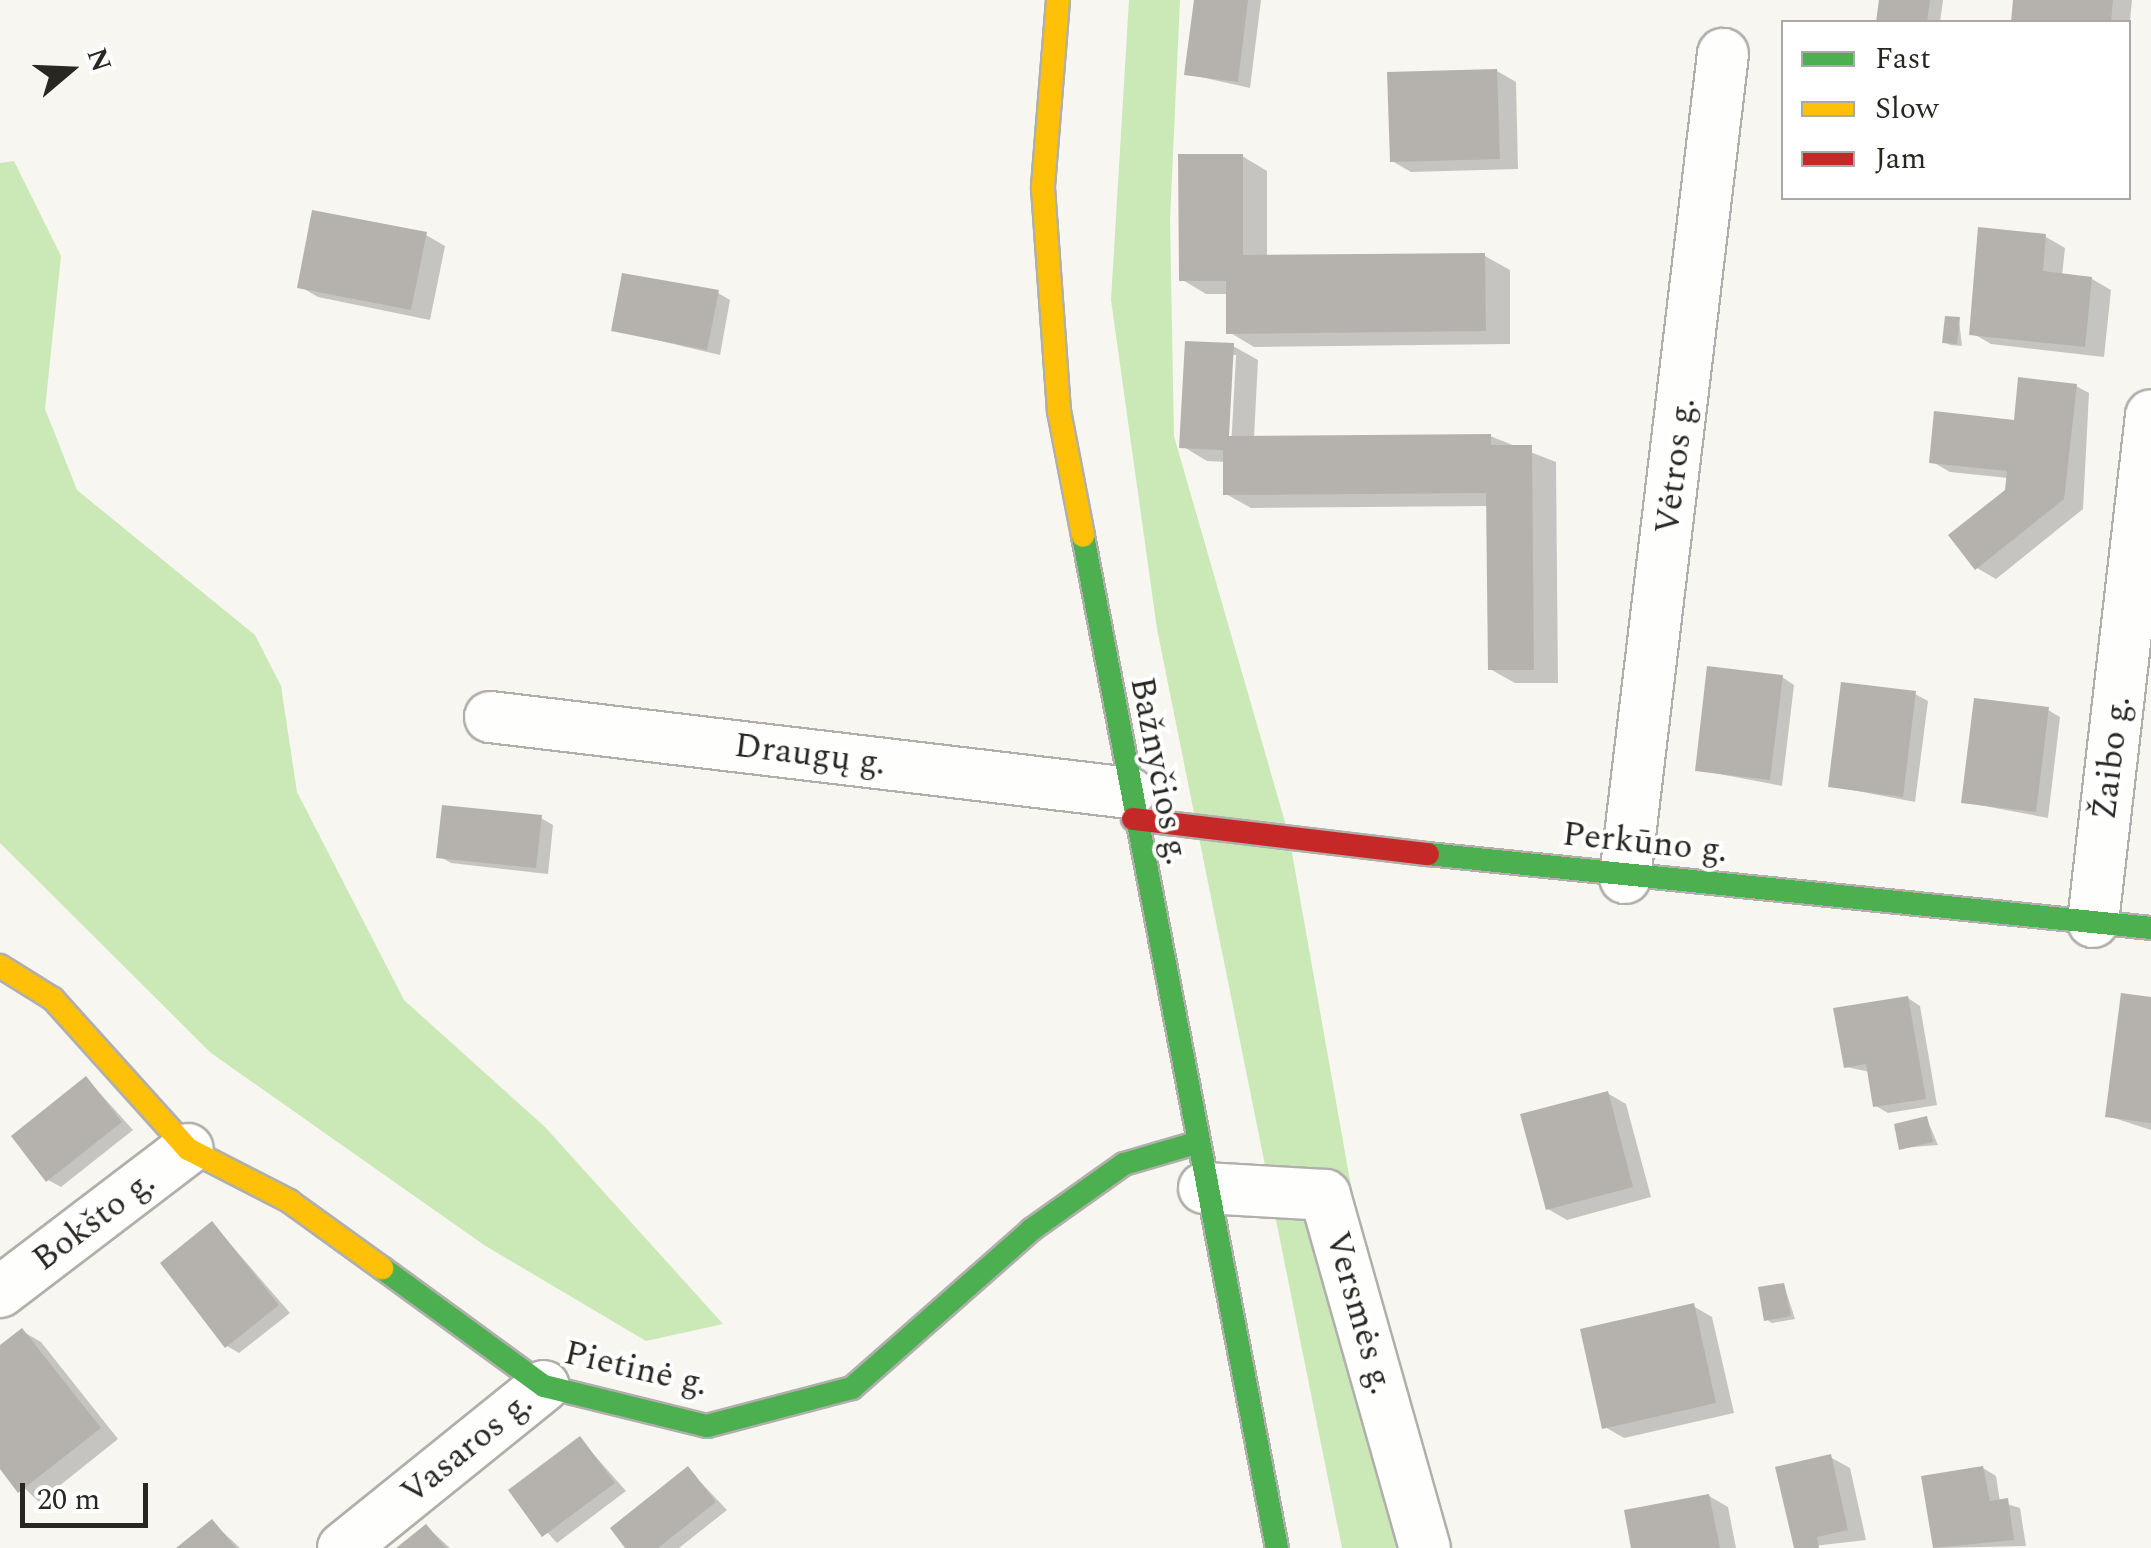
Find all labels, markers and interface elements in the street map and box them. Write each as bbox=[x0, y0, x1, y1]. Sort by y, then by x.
north arrow bbox=[20, 20, 120, 120]
legend bbox=[1781, 20, 2131, 200]
text: Fast bbox=[1875, 36, 1931, 82]
text: N bbox=[75, 42, 123, 78]
text: Slow bbox=[1875, 86, 1939, 132]
text: Jam bbox=[1875, 136, 1926, 182]
street label: Vėtros g. bbox=[1647, 395, 1705, 537]
street label: Bažnyčios g. bbox=[1120, 674, 1198, 868]
street label: Žaibo g. bbox=[2084, 694, 2140, 822]
street label: Draugų g. bbox=[732, 725, 888, 785]
street label: Perkūno g. bbox=[1560, 813, 1730, 873]
street label: Bokšto g. bbox=[25, 1161, 163, 1281]
street label: Versmės g. bbox=[1316, 1227, 1402, 1399]
street label: Pietinė g. bbox=[560, 1332, 712, 1406]
street label: Vasaros g. bbox=[393, 1382, 541, 1514]
scale bar bbox=[25, 1463, 152, 1525]
text: 20 m bbox=[37, 1477, 100, 1523]

